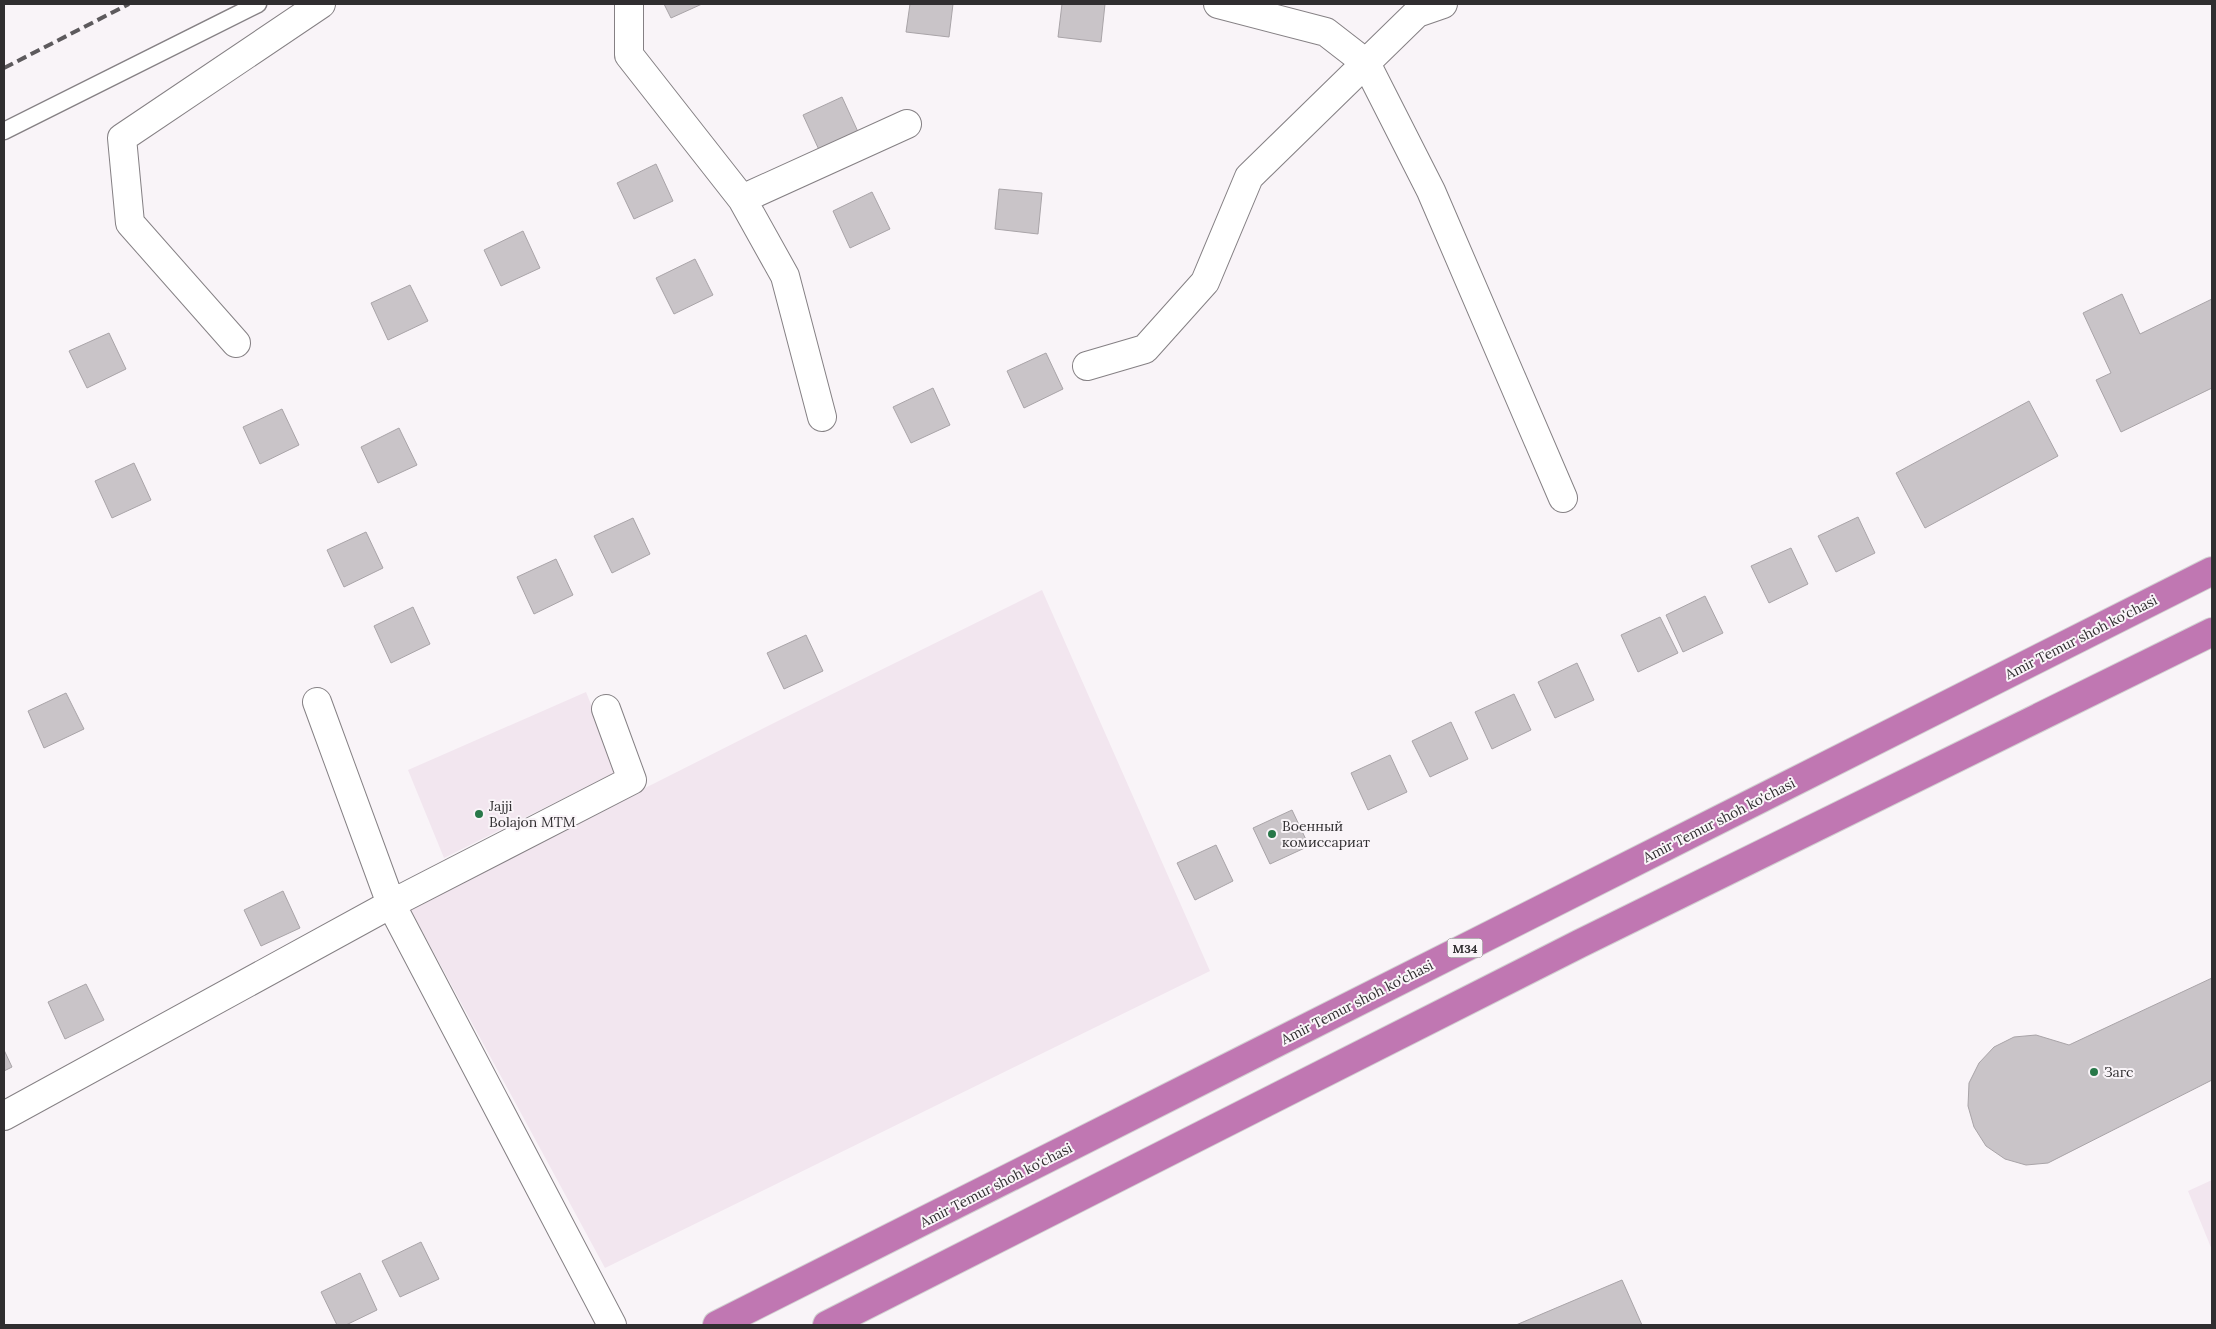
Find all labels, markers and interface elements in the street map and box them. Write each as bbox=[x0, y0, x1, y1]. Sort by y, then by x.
street label: Amir Temur shoh ko'chasi bbox=[2001, 591, 2160, 684]
street label: Amir Temur shoh ko'chasi bbox=[1639, 774, 1798, 867]
place label: Jajji Bolajon MTM bbox=[488, 797, 576, 831]
marker: Jajji Bolajon MTM bbox=[473, 808, 485, 820]
place label: Военный комиссариат bbox=[1282, 817, 1370, 851]
marker: Военный комиссариат bbox=[1266, 828, 1278, 840]
road number: M34 bbox=[1448, 938, 1482, 958]
street label: Amir Temur shoh ko'chasi bbox=[1277, 956, 1436, 1049]
place label: Загс bbox=[2104, 1063, 2133, 1081]
marker: Загс bbox=[2088, 1066, 2100, 1078]
street label: Amir Temur shoh ko'chasi bbox=[916, 1139, 1075, 1232]

